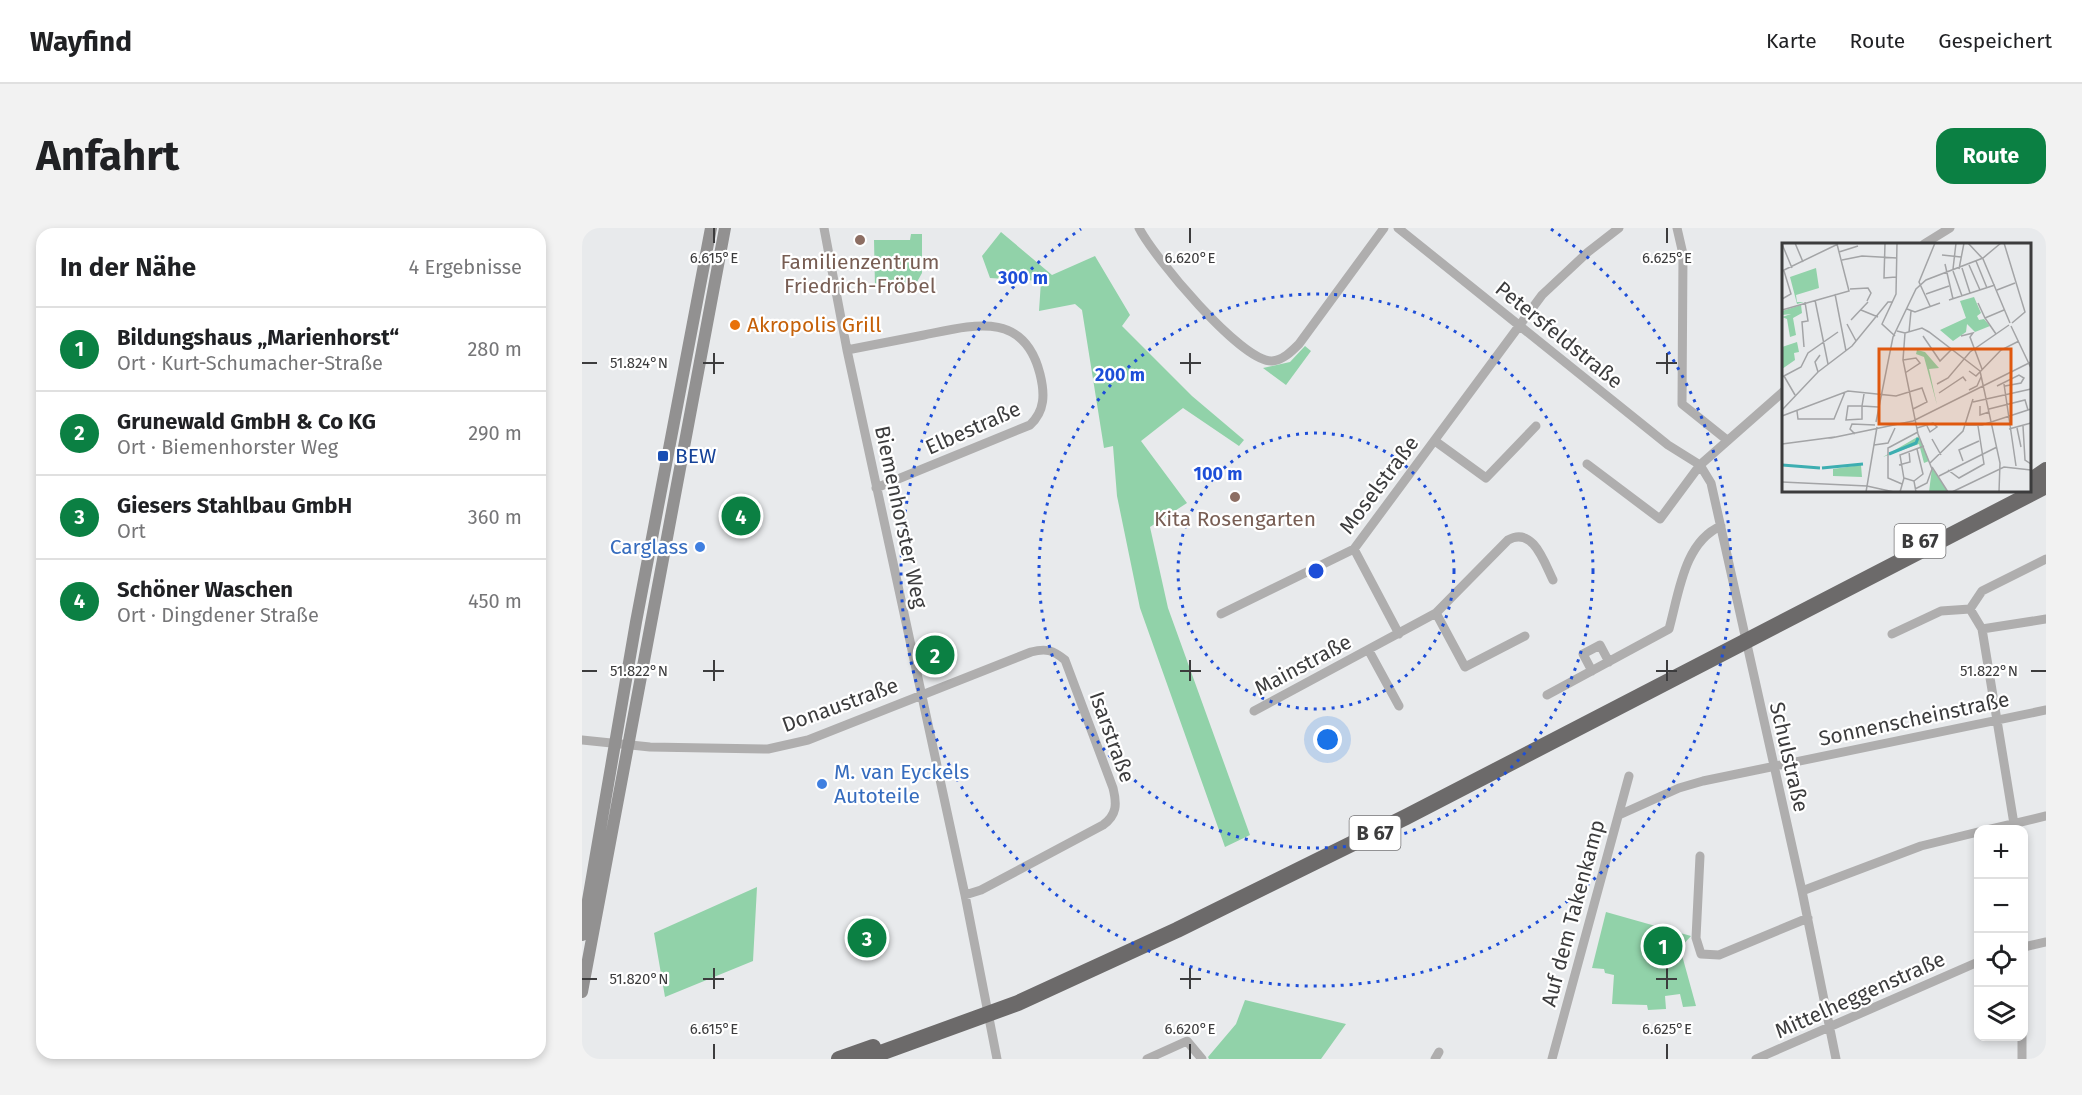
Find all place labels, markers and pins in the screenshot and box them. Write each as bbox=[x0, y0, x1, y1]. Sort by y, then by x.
marker: Familienzentrum Friedrich-Fröbel bbox=[853, 233, 867, 247]
place label: Familienzentrum Friedrich-Fröbel bbox=[781, 249, 939, 299]
place label: Akropolis Grill bbox=[747, 312, 881, 338]
marker: Akropolis Grill bbox=[728, 318, 742, 332]
place label: BEW bbox=[675, 443, 716, 469]
marker: BEW bbox=[656, 449, 670, 463]
marker: Kita Rosengarten bbox=[1228, 490, 1242, 504]
pin: 4 bbox=[722, 494, 760, 538]
place label: Kita Rosengarten bbox=[1154, 506, 1316, 532]
place label: Carglass bbox=[610, 534, 688, 560]
marker: Carglass bbox=[693, 540, 707, 554]
centre of rings bbox=[1306, 561, 1326, 581]
pin: 2 bbox=[916, 632, 954, 678]
place label: M. van Eyckels Autoteile bbox=[834, 759, 969, 809]
marker: M. van Eyckels Autoteile bbox=[815, 777, 829, 791]
pin: 3 bbox=[848, 916, 886, 960]
pin: 1 bbox=[1644, 924, 1682, 968]

